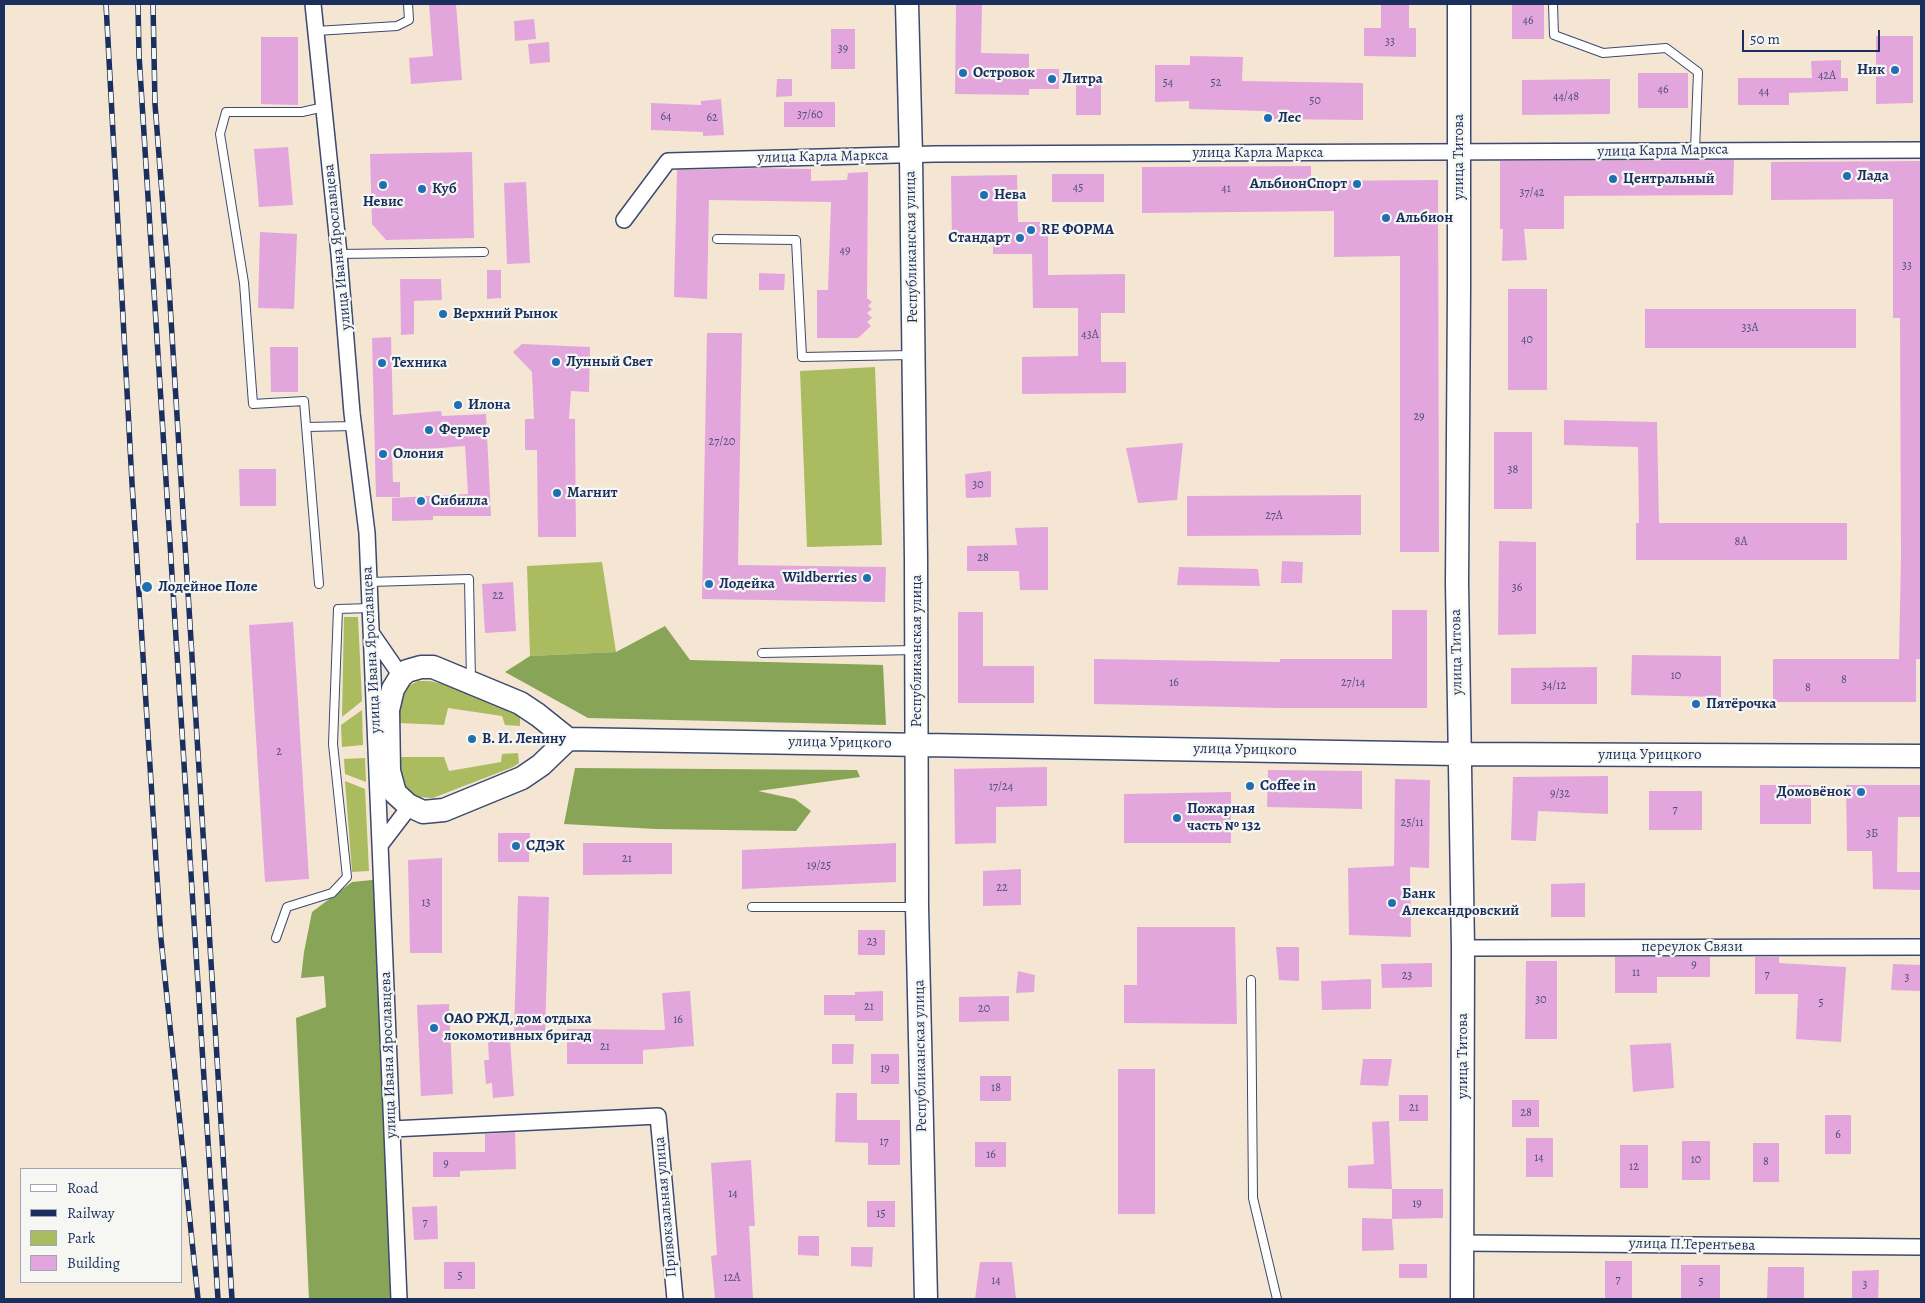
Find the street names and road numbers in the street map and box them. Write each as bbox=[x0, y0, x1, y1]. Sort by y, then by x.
street label: улица Титова bbox=[1450, 114, 1468, 200]
street label: улица Карла Маркса bbox=[1597, 141, 1729, 161]
street label: улица Карла Маркса bbox=[1193, 144, 1323, 162]
street label: улица Карла Маркса bbox=[757, 147, 889, 167]
street label: улица Ивана Ярославцева bbox=[320, 163, 356, 331]
street label: Республиканская улица bbox=[902, 170, 922, 324]
street label: улица Ивана Ярославцева bbox=[359, 566, 385, 734]
street label: Республиканская улица bbox=[908, 575, 926, 727]
street label: улица Титова bbox=[1447, 609, 1467, 695]
street label: улица Урицкого bbox=[788, 733, 892, 753]
street label: улица Урицкого bbox=[1193, 740, 1297, 760]
street label: улица Урицкого bbox=[1598, 746, 1702, 764]
street label: переулок Связи bbox=[1641, 938, 1743, 956]
street label: улица Ивана Ярославцева bbox=[377, 971, 401, 1139]
street label: Республиканская улица bbox=[911, 979, 931, 1133]
street label: улица Титова bbox=[1454, 1013, 1472, 1099]
street label: Привокзальная улица bbox=[651, 1136, 681, 1278]
street label: улица П.Терентьева bbox=[1629, 1235, 1755, 1255]

